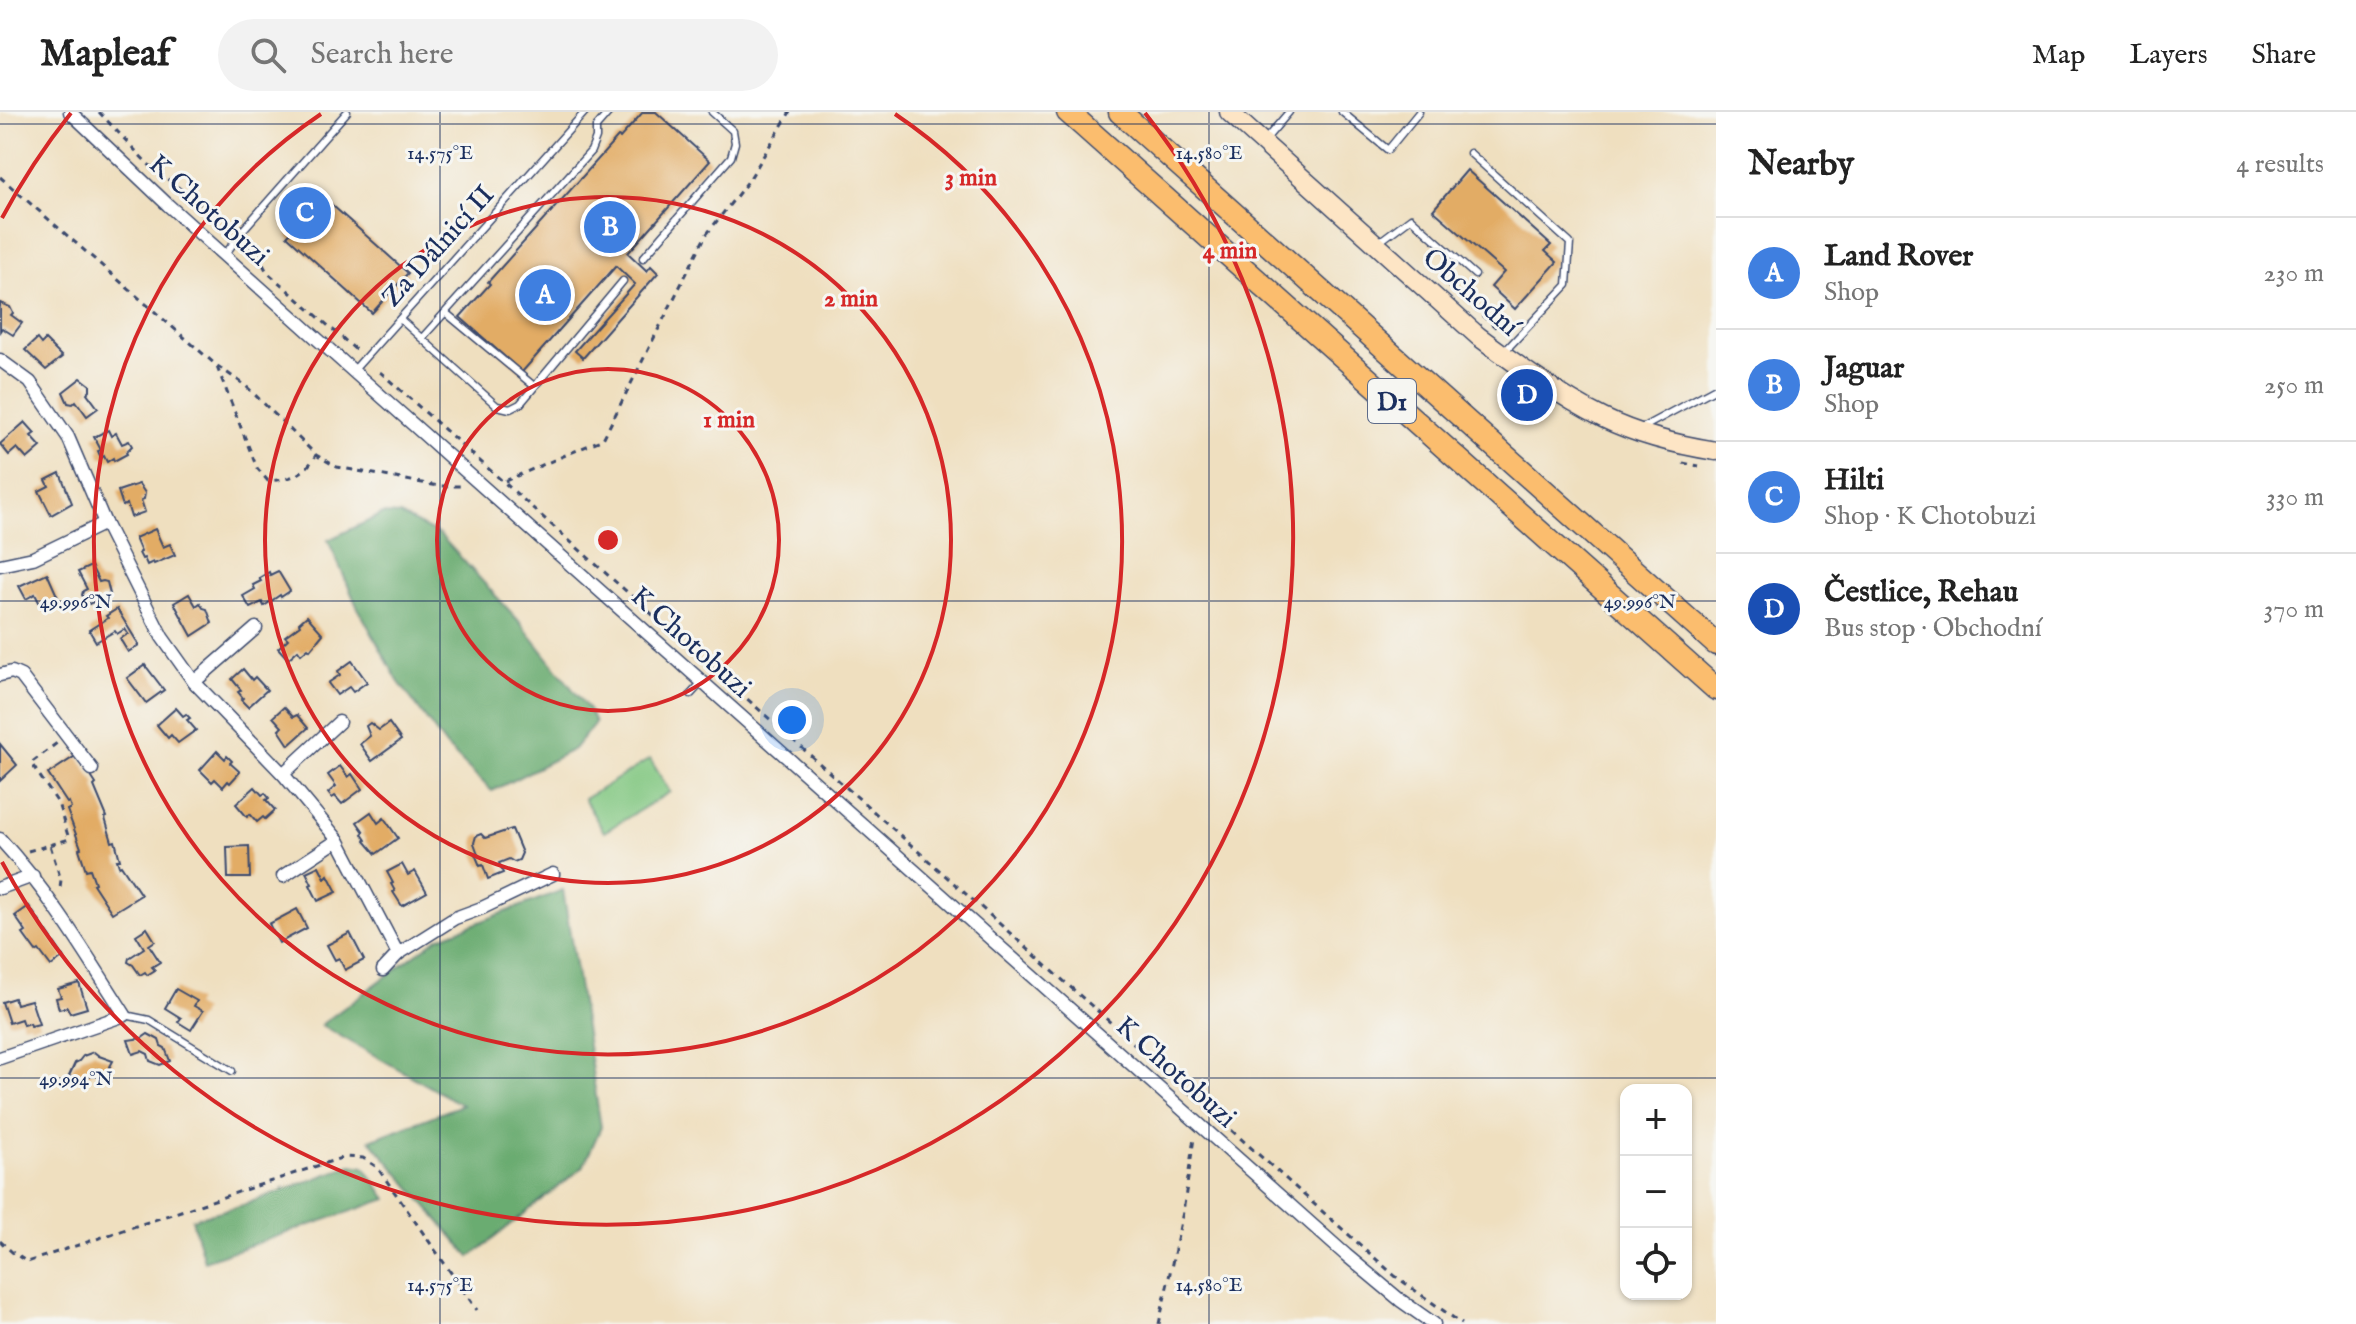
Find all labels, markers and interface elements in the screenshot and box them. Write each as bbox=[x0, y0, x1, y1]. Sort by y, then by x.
search box bbox=[218, 19, 778, 91]
text: Mapleaf bbox=[40, 31, 170, 79]
icon: search bbox=[246, 33, 290, 77]
text: Search here bbox=[310, 36, 453, 74]
text: Map bbox=[2032, 38, 2085, 73]
text: Layers bbox=[2129, 38, 2208, 73]
text: Share bbox=[2252, 38, 2316, 73]
text: 14.575°E bbox=[407, 141, 473, 166]
text: 14.580°E bbox=[1175, 141, 1243, 166]
text: Nearby bbox=[1748, 143, 1854, 186]
street label: K Chotobuzi bbox=[141, 147, 276, 274]
text: 4 results bbox=[2236, 148, 2324, 181]
text: 3 min bbox=[945, 163, 997, 194]
street label: Za Dálnicí II bbox=[375, 178, 503, 315]
pin: C bbox=[279, 183, 331, 243]
pin: B bbox=[584, 197, 636, 257]
text: 4 min bbox=[1203, 236, 1258, 267]
text: Land Rover bbox=[1824, 238, 1973, 276]
street label: Obchodní bbox=[1415, 241, 1527, 346]
text: A bbox=[1765, 257, 1783, 290]
text: 230 m bbox=[2264, 257, 2324, 290]
pin: A bbox=[519, 265, 571, 325]
text: Shop bbox=[1824, 276, 1879, 309]
text: 2 min bbox=[824, 284, 878, 315]
text: Jaguar bbox=[1824, 350, 1904, 388]
pin: D bbox=[1501, 365, 1553, 425]
text: B bbox=[1765, 369, 1783, 402]
text: 250 m bbox=[2264, 369, 2324, 402]
road number: D1 bbox=[1368, 379, 1416, 423]
text: Shop bbox=[1824, 388, 1879, 421]
text: 1 min bbox=[703, 405, 755, 436]
text: Hilti bbox=[1824, 462, 1884, 500]
text: C bbox=[1765, 481, 1783, 514]
text: 330 m bbox=[2266, 481, 2324, 514]
text: Shop · K Chotobuzi bbox=[1824, 500, 2036, 533]
centre of rings bbox=[594, 526, 622, 554]
text: Čestlice, Rehau bbox=[1824, 574, 2018, 612]
street label: K Chotobuzi bbox=[623, 579, 758, 706]
text: 49.996°N bbox=[40, 590, 112, 615]
text: 49.996°N bbox=[1604, 590, 1676, 615]
text: D bbox=[1764, 593, 1784, 626]
text: 370 m bbox=[2264, 593, 2324, 626]
text: Bus stop · Obchodní bbox=[1824, 612, 2042, 645]
your location bbox=[772, 700, 812, 740]
street label: K Chotobuzi bbox=[1108, 1009, 1243, 1136]
text: 49.994°N bbox=[39, 1067, 113, 1092]
map controls bbox=[1620, 1084, 1692, 1300]
button: + bbox=[1620, 1084, 1692, 1156]
button: − bbox=[1620, 1156, 1692, 1228]
button: locate bbox=[1620, 1228, 1692, 1300]
text: 14.575°E bbox=[407, 1273, 473, 1298]
text: 14.580°E bbox=[1175, 1273, 1243, 1298]

